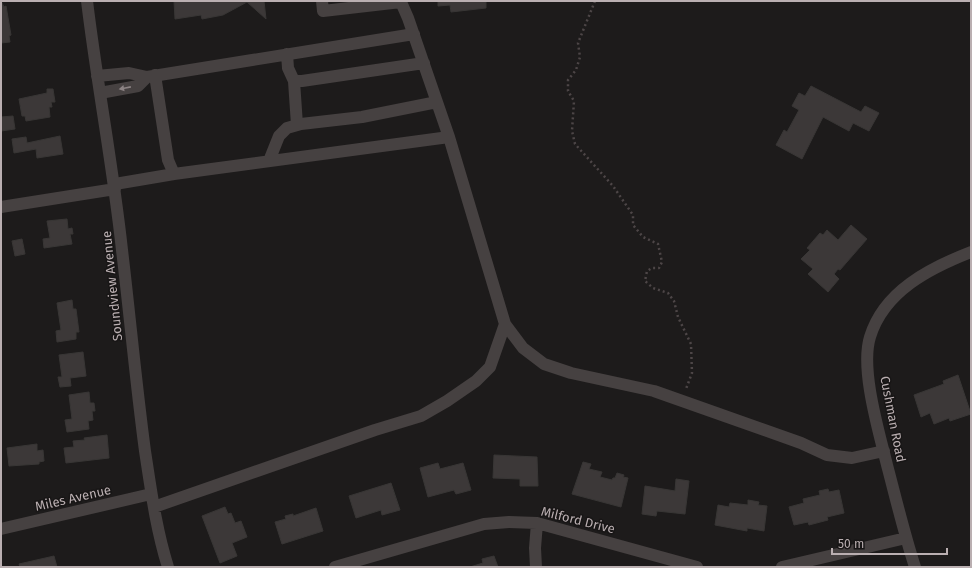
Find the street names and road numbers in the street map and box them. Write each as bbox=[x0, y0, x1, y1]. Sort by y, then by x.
street label: Soundview Avenue bbox=[99, 230, 125, 342]
street label: Cushman Road bbox=[877, 375, 909, 463]
street label: Miles Avenue bbox=[34, 482, 112, 514]
street label: Milford Drive bbox=[539, 504, 617, 536]

